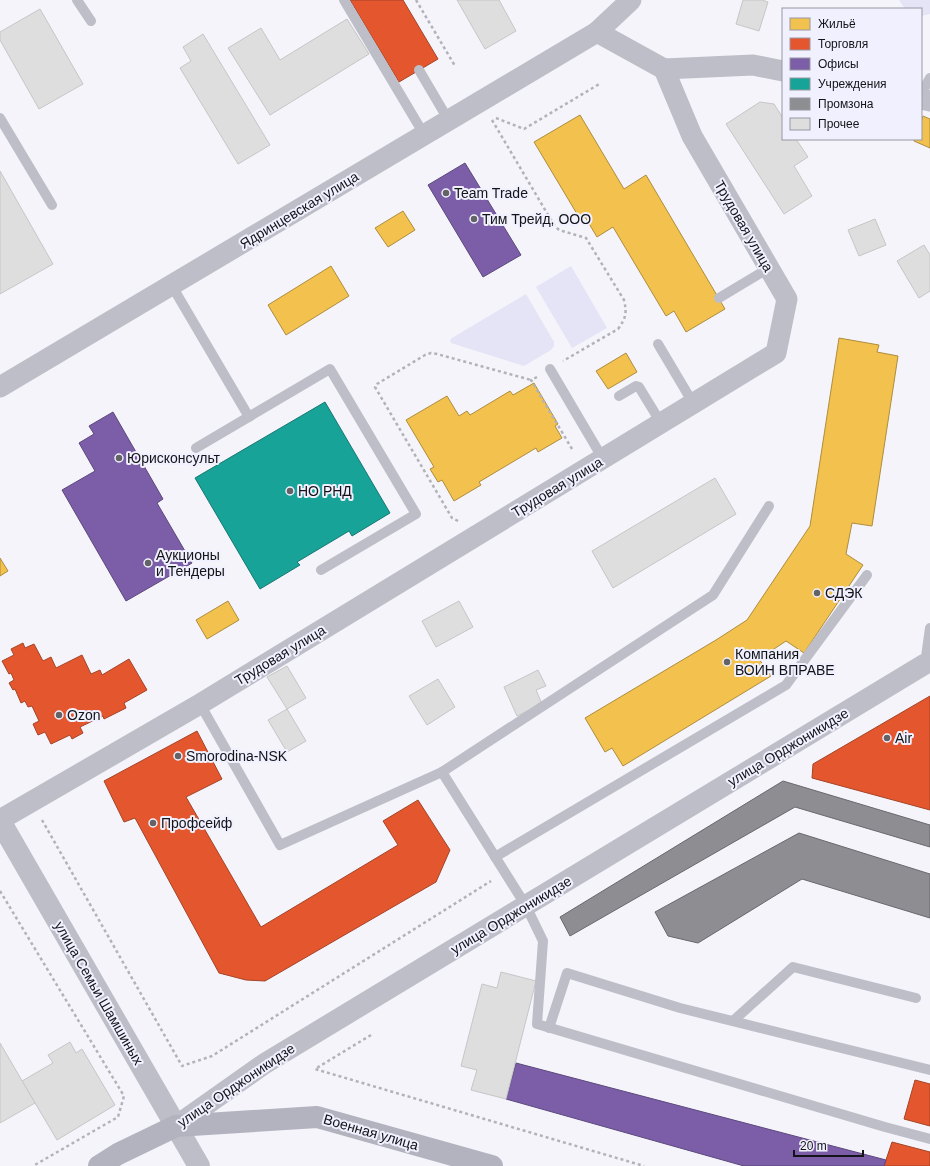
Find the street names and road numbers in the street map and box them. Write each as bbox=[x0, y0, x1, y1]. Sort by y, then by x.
street label: Ядринцевская улица bbox=[237, 168, 361, 252]
street label: Трудовая улица bbox=[711, 177, 777, 275]
street label: Трудовая улица bbox=[509, 454, 605, 520]
street label: Трудовая улица bbox=[232, 622, 328, 688]
street label: улица Орджоникидзе bbox=[725, 705, 851, 789]
street label: улица Орджоникидзе bbox=[448, 873, 574, 957]
street label: улица Семьи Шамшиных bbox=[51, 918, 147, 1068]
street label: улица Орджоникидзе bbox=[174, 1040, 298, 1130]
street label: Военная улица bbox=[322, 1111, 421, 1153]

